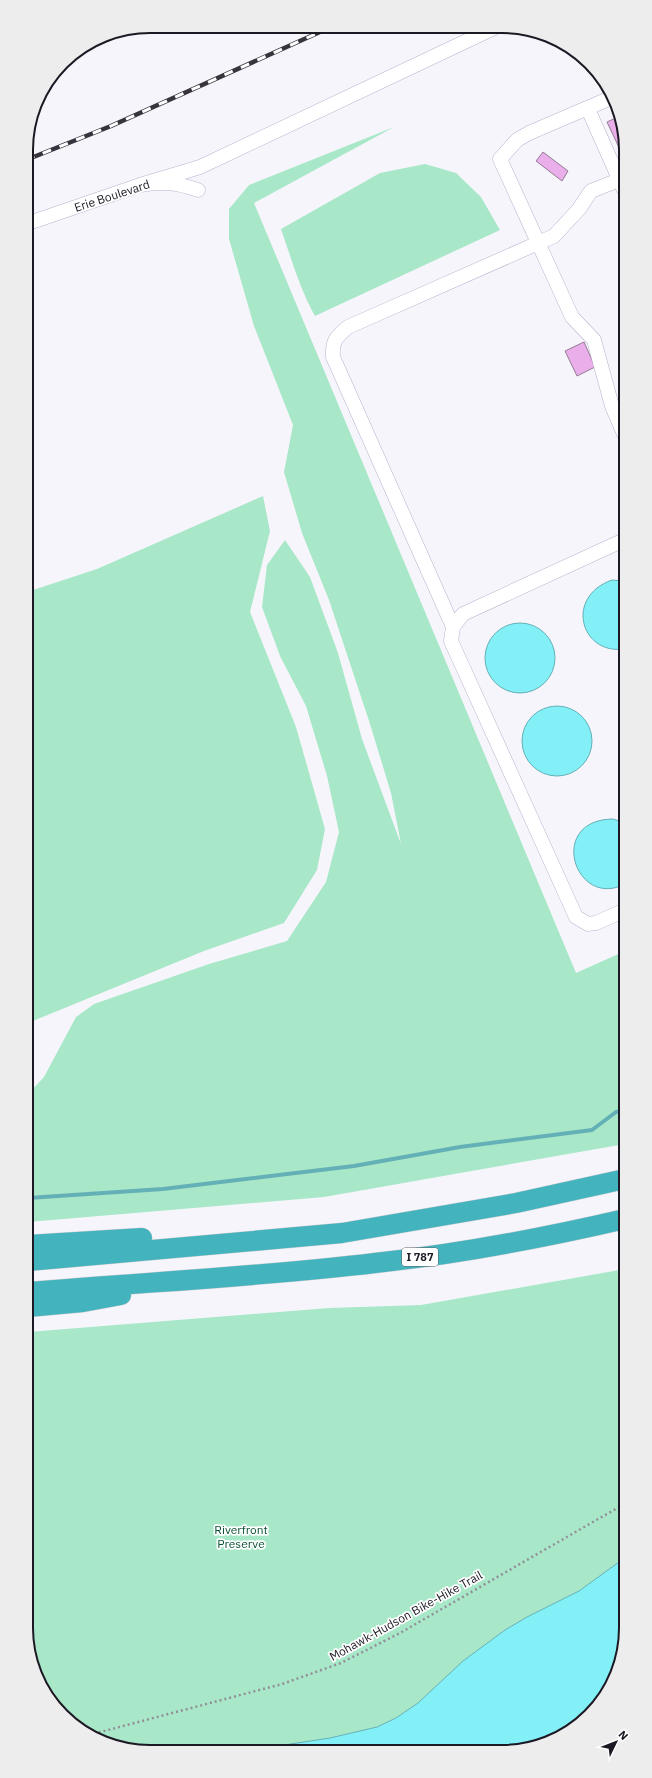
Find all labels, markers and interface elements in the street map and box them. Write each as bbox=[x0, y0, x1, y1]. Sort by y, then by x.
street label: Erie Boulevard bbox=[72, 176, 151, 215]
road number: I 787 bbox=[402, 1248, 438, 1266]
park label: Riverfront Preserve bbox=[214, 1522, 268, 1551]
street label: Mohawk-Hudson Bike-Hike Trail bbox=[327, 1567, 485, 1664]
north arrow bbox=[596, 1722, 636, 1762]
text: N bbox=[615, 1727, 631, 1743]

